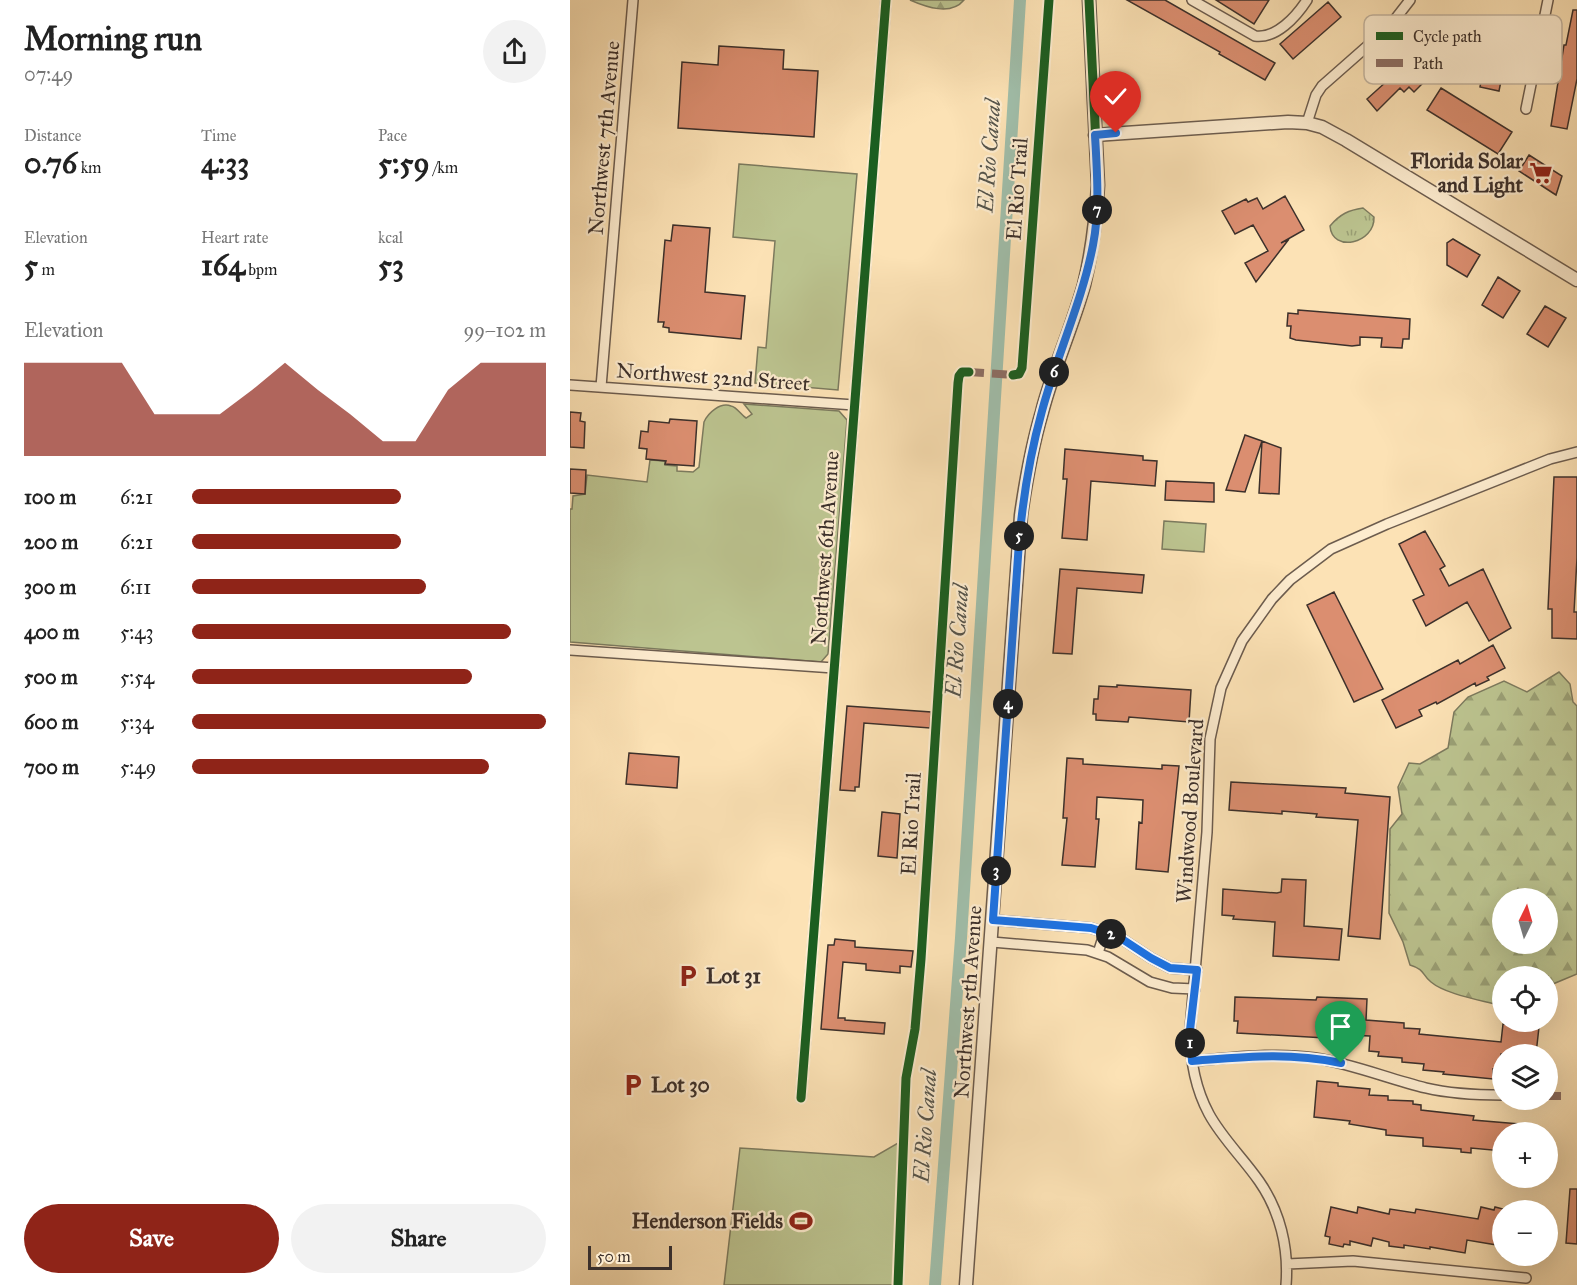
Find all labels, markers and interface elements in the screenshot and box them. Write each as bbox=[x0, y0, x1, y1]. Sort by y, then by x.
legend bbox=[1364, 15, 1562, 84]
text: Morning run bbox=[24, 19, 202, 59]
button: share bbox=[483, 20, 546, 83]
text: Cycle path bbox=[1413, 27, 1482, 46]
street label: Northwest 7th Avenue bbox=[583, 40, 625, 236]
text: Path bbox=[1413, 54, 1443, 73]
text: 07:49 bbox=[24, 62, 73, 86]
pin bbox=[1090, 71, 1141, 133]
icon: check bbox=[1099, 80, 1132, 113]
water label: El Rio Canal bbox=[971, 96, 1007, 215]
text: Distance bbox=[24, 126, 81, 145]
text: Time bbox=[201, 126, 236, 145]
text: Pace bbox=[378, 126, 407, 145]
street label: El Rio Trail bbox=[1000, 136, 1034, 241]
text: 0.76 bbox=[24, 145, 77, 181]
text: 4:33 bbox=[201, 145, 249, 181]
text: 5:59 bbox=[378, 145, 430, 181]
place label: Florida Solar and Light bbox=[1410, 148, 1524, 198]
text: km bbox=[77, 158, 102, 177]
text: /km bbox=[430, 158, 458, 177]
supermarket icon: Florida Solar and Light bbox=[1528, 160, 1554, 186]
pin: 7 bbox=[1082, 195, 1112, 225]
text: 7 bbox=[1093, 200, 1101, 219]
text: Elevation bbox=[24, 228, 88, 247]
text: Heart rate bbox=[201, 228, 268, 247]
text: kcal bbox=[378, 228, 403, 247]
text: 5 bbox=[24, 247, 38, 283]
text: 164 bbox=[201, 247, 245, 283]
text: 53 bbox=[378, 247, 404, 283]
text: m bbox=[38, 260, 55, 279]
text: bpm bbox=[245, 260, 277, 279]
text: Elevation bbox=[24, 318, 103, 342]
text: 99–102 m bbox=[464, 318, 546, 342]
street label: Northwest 32nd Street bbox=[615, 357, 811, 397]
pin: 6 bbox=[1039, 357, 1069, 387]
text: 6 bbox=[1050, 362, 1058, 381]
street label: Northwest 6th Avenue bbox=[805, 450, 845, 646]
text: 100 m bbox=[24, 485, 76, 509]
text: 6:21 bbox=[120, 485, 153, 509]
pin: 5 bbox=[1004, 521, 1034, 551]
text: 5 bbox=[1015, 526, 1023, 545]
text: 200 m bbox=[24, 530, 78, 554]
text: 6:21 bbox=[120, 530, 153, 554]
text: 300 m bbox=[24, 575, 76, 599]
text: 6:11 bbox=[120, 575, 151, 599]
water label: El Rio Canal bbox=[939, 581, 975, 700]
text: 400 m bbox=[24, 620, 80, 644]
text: 5:43 bbox=[120, 620, 153, 644]
text: 500 m bbox=[24, 665, 78, 689]
text: 5:54 bbox=[120, 665, 154, 689]
pin: 4 bbox=[993, 689, 1023, 719]
text: 4 bbox=[1004, 694, 1012, 713]
text: 600 m bbox=[24, 710, 79, 734]
text: 5:34 bbox=[120, 710, 153, 734]
street label: Windwood Boulevard bbox=[1171, 717, 1209, 904]
text: 700 m bbox=[24, 755, 79, 779]
text: 5:49 bbox=[120, 755, 156, 779]
street label: El Rio Trail bbox=[895, 772, 927, 876]
pin: 3 bbox=[981, 856, 1011, 886]
text: 3 bbox=[993, 861, 999, 880]
north arrow bbox=[1492, 888, 1558, 954]
map controls bbox=[1492, 888, 1558, 1266]
street label: Northwest 5th Avenue bbox=[948, 904, 988, 1099]
pin: 2 bbox=[1096, 919, 1126, 949]
text: 2 bbox=[1107, 924, 1115, 943]
parking icon: Lot 31 bbox=[675, 963, 701, 989]
place label: Lot 31 bbox=[706, 963, 761, 989]
button: locate bbox=[1492, 966, 1558, 1032]
pin bbox=[1315, 1001, 1366, 1063]
icon: arrive bbox=[1324, 1010, 1357, 1043]
pin: 1 bbox=[1175, 1028, 1205, 1058]
text: 1 bbox=[1187, 1033, 1193, 1052]
button: layers bbox=[1492, 1044, 1558, 1110]
water label: El Rio Canal bbox=[907, 1066, 943, 1185]
parking icon: Lot 30 bbox=[620, 1072, 646, 1098]
place label: Lot 30 bbox=[651, 1072, 710, 1098]
button: + bbox=[1492, 1122, 1558, 1188]
button: − bbox=[1492, 1200, 1558, 1266]
button: Save bbox=[24, 1204, 279, 1273]
button: Share bbox=[291, 1204, 546, 1273]
place label: Henderson Fields bbox=[632, 1208, 783, 1234]
sports icon: Henderson Fields bbox=[788, 1208, 814, 1234]
scale bar bbox=[588, 1243, 672, 1270]
text: 50 m bbox=[597, 1247, 631, 1266]

